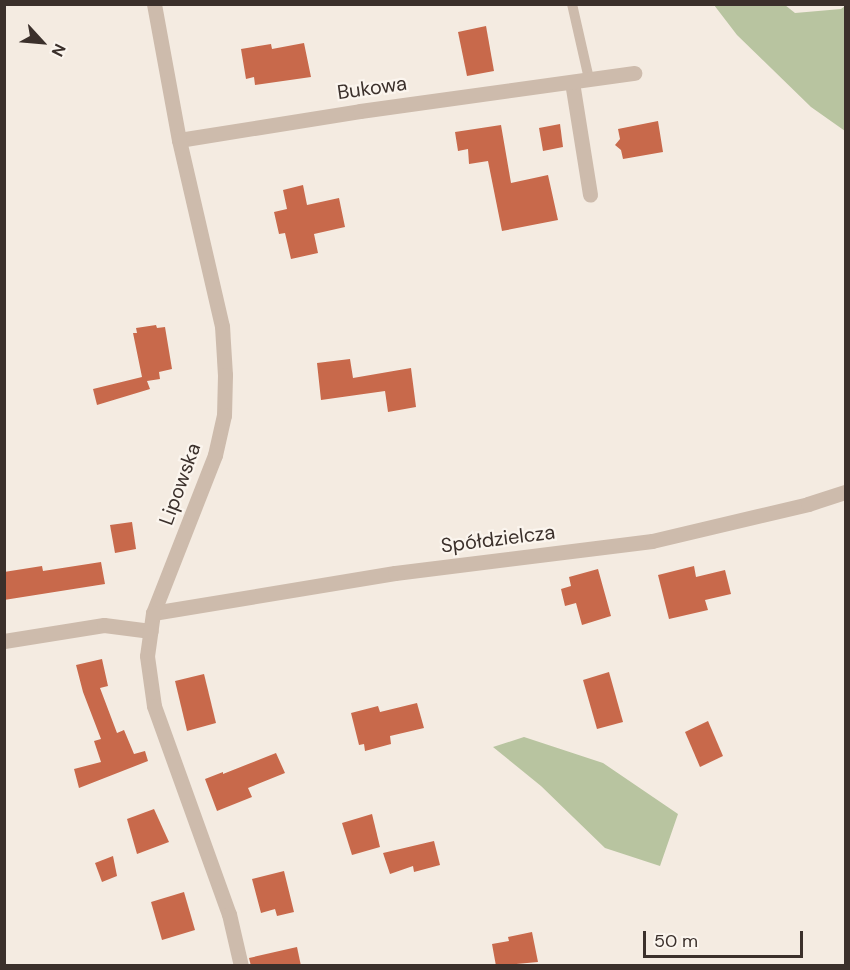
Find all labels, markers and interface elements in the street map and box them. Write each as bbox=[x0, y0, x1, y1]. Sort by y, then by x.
north arrow bbox=[12, 12, 72, 72]
text: N bbox=[47, 40, 71, 60]
street label: Bukowa bbox=[336, 71, 408, 105]
street label: Lipowska bbox=[154, 440, 206, 528]
street label: Spółdzielcza bbox=[440, 520, 556, 558]
scale bar bbox=[646, 919, 806, 957]
text: 50 m bbox=[654, 929, 698, 953]

